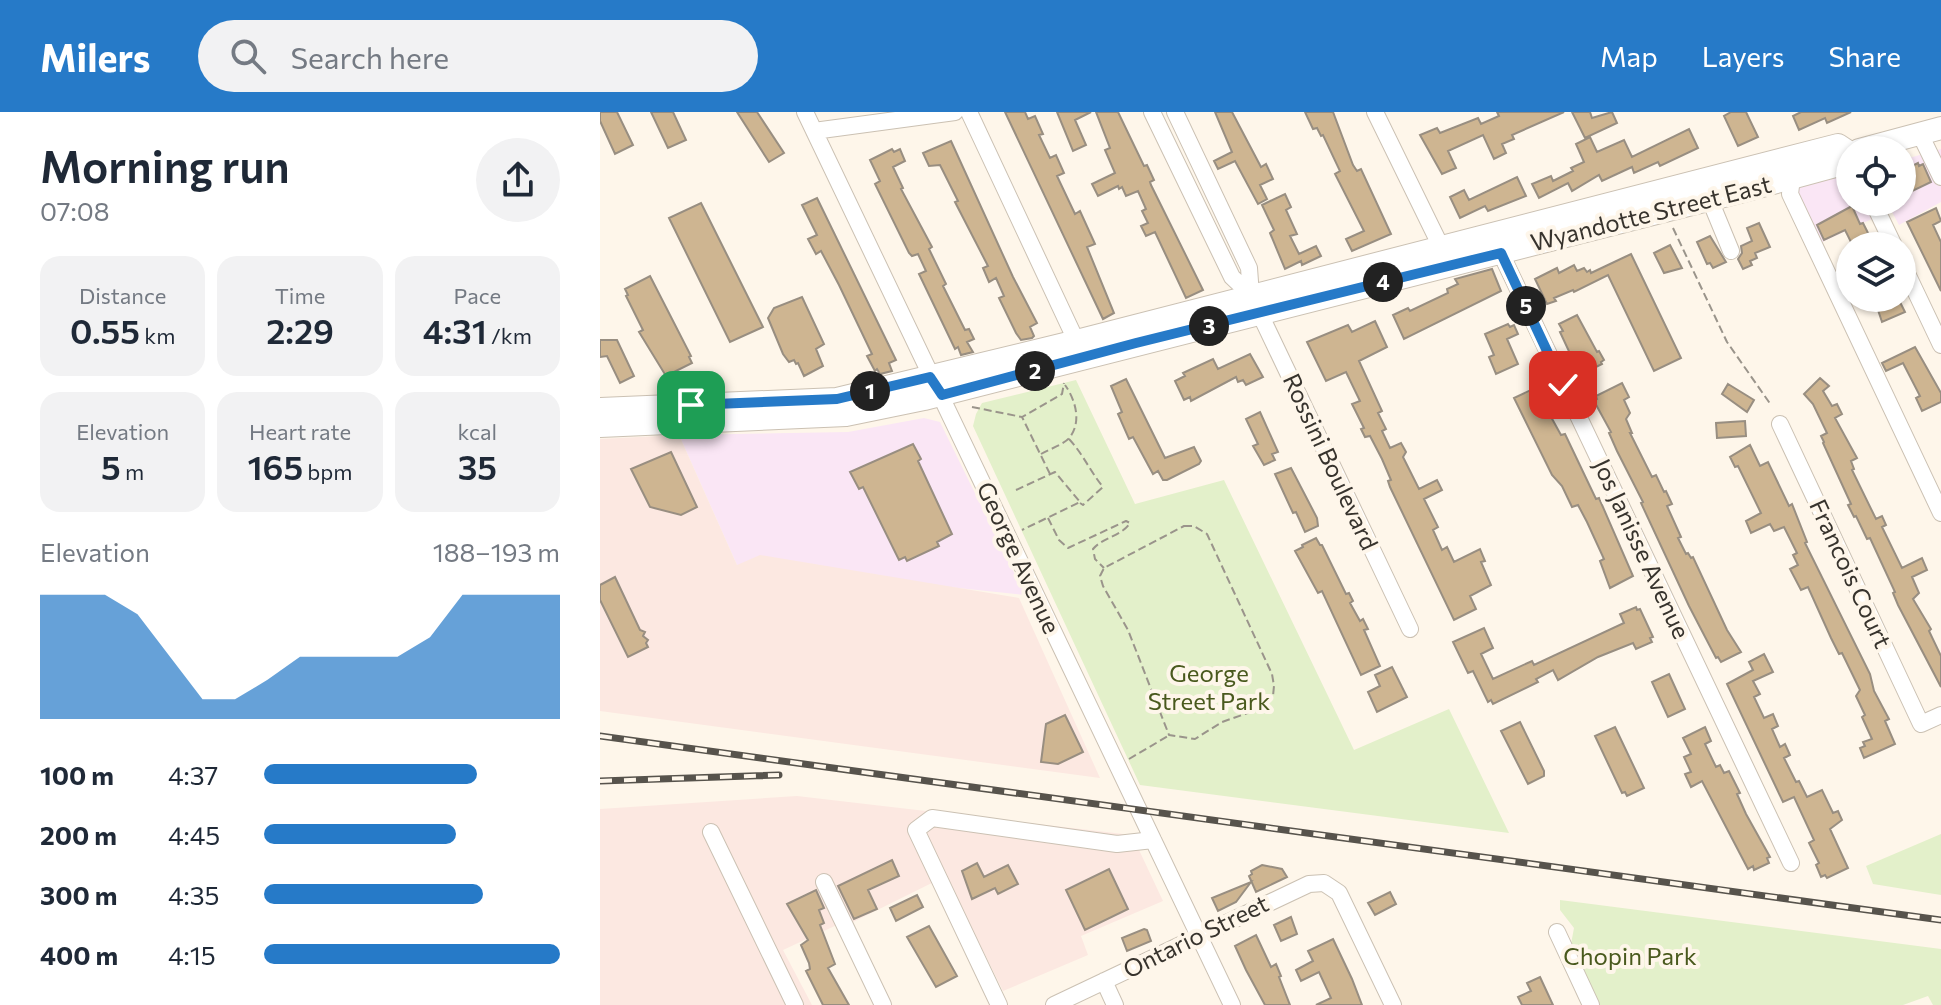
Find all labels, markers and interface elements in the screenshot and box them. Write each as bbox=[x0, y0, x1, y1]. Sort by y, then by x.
search box bbox=[198, 20, 758, 92]
text: Milers bbox=[40, 33, 150, 80]
icon: search bbox=[226, 34, 270, 78]
text: Search here bbox=[290, 38, 449, 75]
text: Map bbox=[1600, 39, 1658, 73]
text: Layers bbox=[1702, 39, 1784, 73]
text: Share bbox=[1828, 39, 1901, 73]
map controls bbox=[1836, 136, 1916, 312]
button: locate bbox=[1836, 136, 1916, 216]
text: Morning run bbox=[40, 138, 290, 192]
button: share bbox=[476, 138, 560, 222]
street label: Wyandotte Street East bbox=[1527, 169, 1774, 256]
text: 07:08 bbox=[40, 195, 109, 226]
button: layers bbox=[1836, 232, 1916, 312]
pin: 4 bbox=[1363, 262, 1403, 302]
text: 4 bbox=[1376, 268, 1390, 295]
text: Distance bbox=[79, 282, 166, 309]
text: Time bbox=[275, 282, 325, 309]
text: Pace bbox=[453, 282, 501, 309]
pin: 5 bbox=[1506, 286, 1546, 326]
text: 5 bbox=[1520, 292, 1532, 319]
pin: 3 bbox=[1189, 306, 1229, 346]
text: 0.55 bbox=[70, 309, 140, 351]
text: 2:29 bbox=[266, 309, 334, 351]
text: 4:31 bbox=[423, 309, 487, 351]
text: 3 bbox=[1203, 312, 1215, 339]
text: km bbox=[140, 322, 175, 349]
text: /km bbox=[487, 322, 532, 349]
pin: 2 bbox=[1015, 351, 1055, 391]
pin bbox=[1529, 351, 1597, 419]
text: 2 bbox=[1029, 357, 1041, 384]
icon: check bbox=[1541, 363, 1585, 407]
street label: Rossini Boulevard bbox=[1278, 369, 1385, 554]
pin bbox=[657, 371, 725, 439]
pin: 1 bbox=[850, 371, 890, 411]
text: 1 bbox=[865, 377, 875, 404]
icon: arrive bbox=[669, 383, 713, 427]
text: Elevation bbox=[76, 418, 169, 445]
text: Heart rate bbox=[249, 418, 351, 445]
text: kcal bbox=[458, 418, 497, 445]
text: 5 bbox=[101, 445, 121, 487]
text: 165 bbox=[247, 445, 303, 487]
text: 35 bbox=[458, 445, 497, 487]
street label: Jos Janisse Avenue bbox=[1588, 454, 1697, 643]
text: m bbox=[121, 458, 144, 485]
text: bpm bbox=[303, 458, 353, 485]
street label: George Avenue bbox=[972, 477, 1067, 638]
street label: Francois Court bbox=[1804, 494, 1898, 652]
text: Elevation bbox=[40, 536, 150, 567]
text: 188–193 m bbox=[433, 536, 560, 567]
park label: George Street Park bbox=[1148, 658, 1270, 715]
text: 100 m bbox=[40, 759, 114, 790]
text: 4:37 bbox=[168, 759, 218, 790]
text: 200 m bbox=[40, 819, 117, 850]
text: 4:45 bbox=[168, 819, 220, 850]
text: 300 m bbox=[40, 879, 117, 910]
text: 4:35 bbox=[168, 879, 220, 910]
street label: Ontario Street bbox=[1118, 888, 1273, 983]
text: 400 m bbox=[40, 939, 118, 970]
text: 4:15 bbox=[168, 939, 216, 970]
park label: Chopin Park bbox=[1563, 941, 1697, 970]

